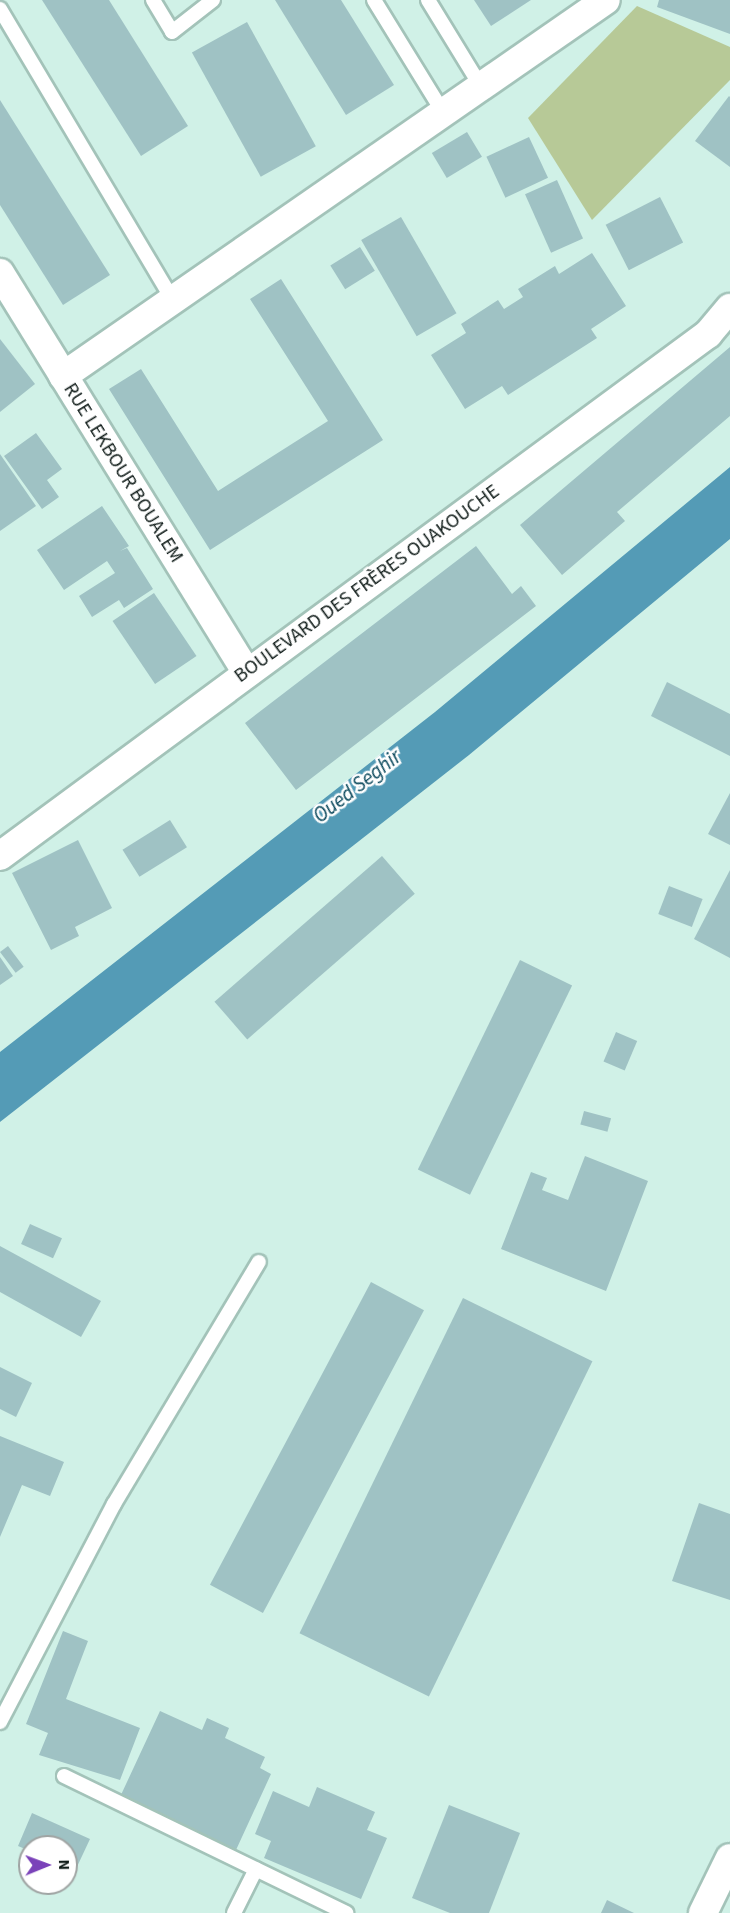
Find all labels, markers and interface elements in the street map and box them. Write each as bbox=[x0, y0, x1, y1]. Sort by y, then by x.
street label: RUE LEKBOUR BOUALEM bbox=[58, 379, 188, 567]
street label: BOULEVARD DES FRÈRES OUAKOUCHE bbox=[230, 480, 504, 688]
water label: Oued Seghir bbox=[308, 744, 406, 828]
north arrow bbox=[18, 1835, 78, 1895]
text: N bbox=[53, 1859, 75, 1870]

